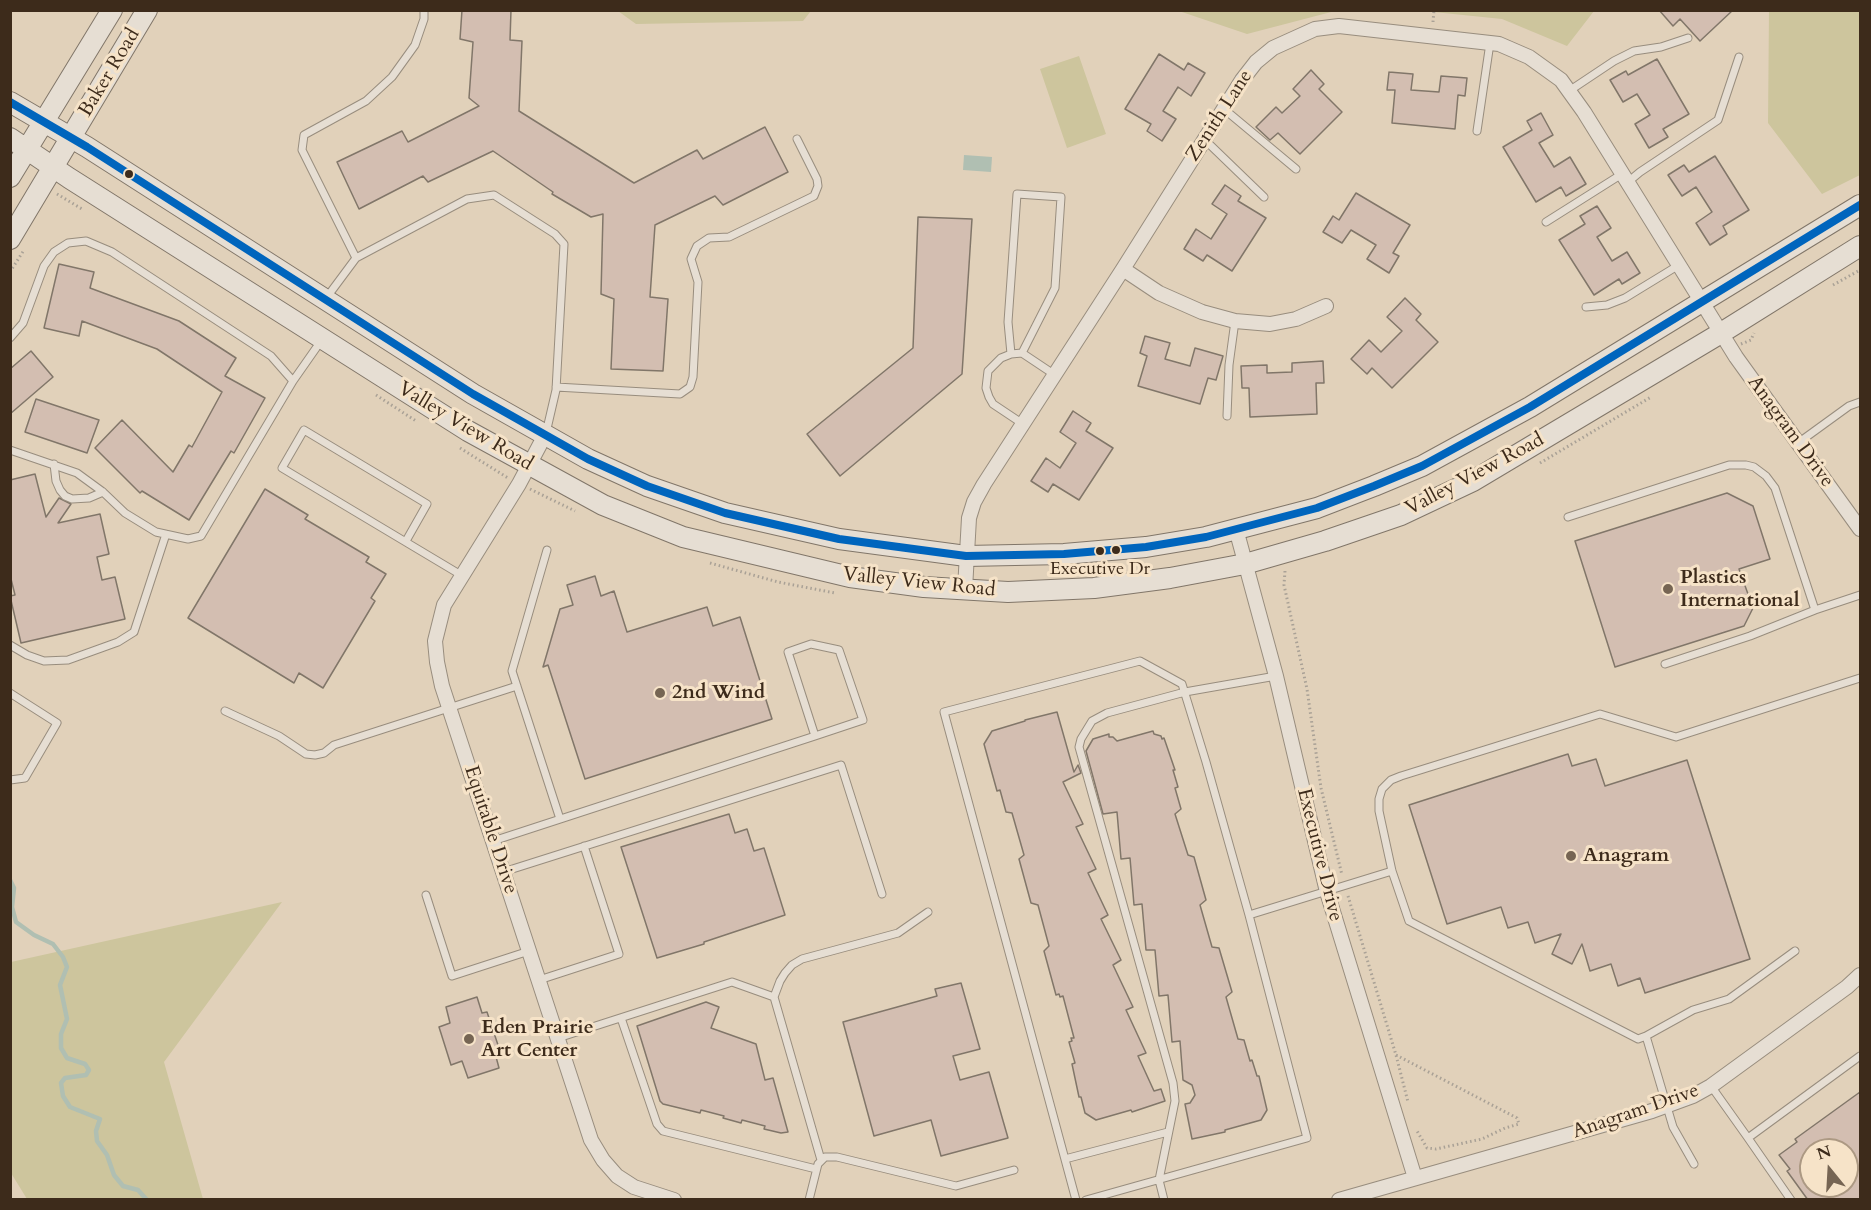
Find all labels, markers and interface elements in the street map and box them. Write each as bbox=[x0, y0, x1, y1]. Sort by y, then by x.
street label: Baker Road bbox=[74, 25, 146, 121]
street label: Zenith Lane bbox=[1182, 66, 1258, 166]
unlabelled marker bbox=[123, 168, 135, 180]
street label: Anagram Drive bbox=[1741, 372, 1839, 492]
street label: Valley View Road bbox=[393, 377, 537, 477]
street label: Valley View Road bbox=[1402, 428, 1548, 522]
unlabelled marker bbox=[1110, 544, 1122, 556]
marker: Executive Dr bbox=[1094, 545, 1106, 557]
place label: Executive Dr bbox=[1050, 559, 1150, 581]
street label: Valley View Road bbox=[842, 563, 996, 603]
place label: Plastics International bbox=[1680, 566, 1799, 613]
marker: Plastics International bbox=[1661, 582, 1675, 596]
place label: 2nd Wind bbox=[672, 681, 765, 705]
marker: 2nd Wind bbox=[653, 686, 667, 700]
street label: Equitable Drive bbox=[458, 763, 522, 897]
street label: Executive Drive bbox=[1291, 786, 1347, 924]
place label: Anagram bbox=[1583, 844, 1669, 868]
marker: Anagram bbox=[1564, 849, 1578, 863]
place label: Eden Prairie Art Center bbox=[481, 1016, 594, 1063]
marker: Eden Prairie Art Center bbox=[462, 1032, 476, 1046]
street label: Anagram Drive bbox=[1570, 1079, 1702, 1145]
north arrow bbox=[1799, 1138, 1859, 1198]
text: N bbox=[1814, 1140, 1834, 1165]

